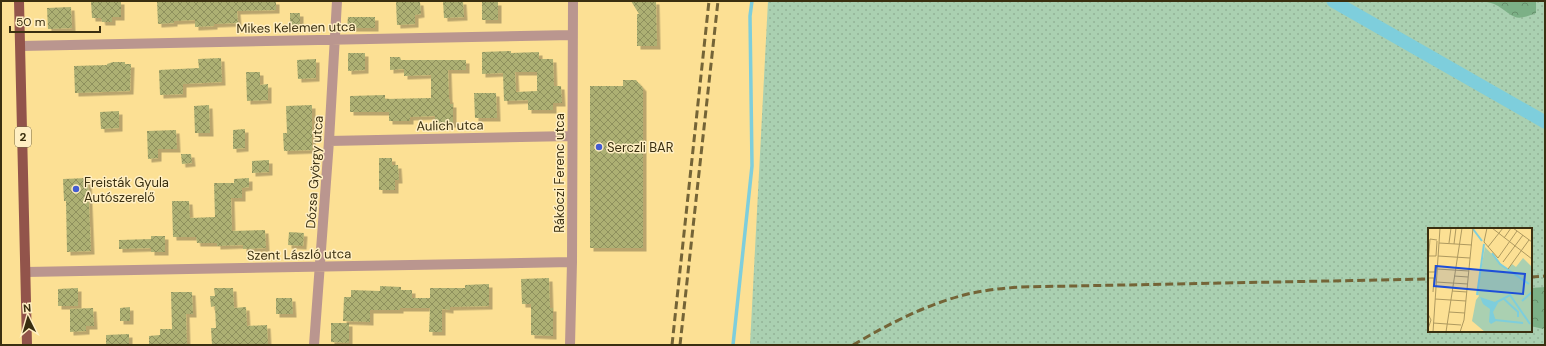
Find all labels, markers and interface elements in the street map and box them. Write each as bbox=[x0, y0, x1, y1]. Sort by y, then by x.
scale bar bbox=[10, 8, 100, 34]
text: 50 m bbox=[16, 14, 45, 30]
street label: Mikes Kelemen utca bbox=[236, 18, 356, 37]
street label: Rákóczi Ferenc utca bbox=[551, 113, 568, 233]
street label: Dózsa György utca bbox=[302, 115, 327, 229]
street label: Aulich utca bbox=[416, 116, 484, 135]
road number: 2 bbox=[15, 127, 31, 147]
place label: Serczli BAR bbox=[607, 139, 674, 156]
marker: Serczli BAR bbox=[594, 142, 604, 152]
place label: Freisták Gyula Autószerelő bbox=[84, 174, 169, 206]
marker: Freisták Gyula Autószerelő bbox=[71, 184, 81, 194]
inset map bbox=[1428, 228, 1532, 332]
street label: Szent László utca bbox=[247, 245, 351, 264]
north arrow bbox=[8, 298, 48, 338]
text: N bbox=[23, 301, 32, 315]

